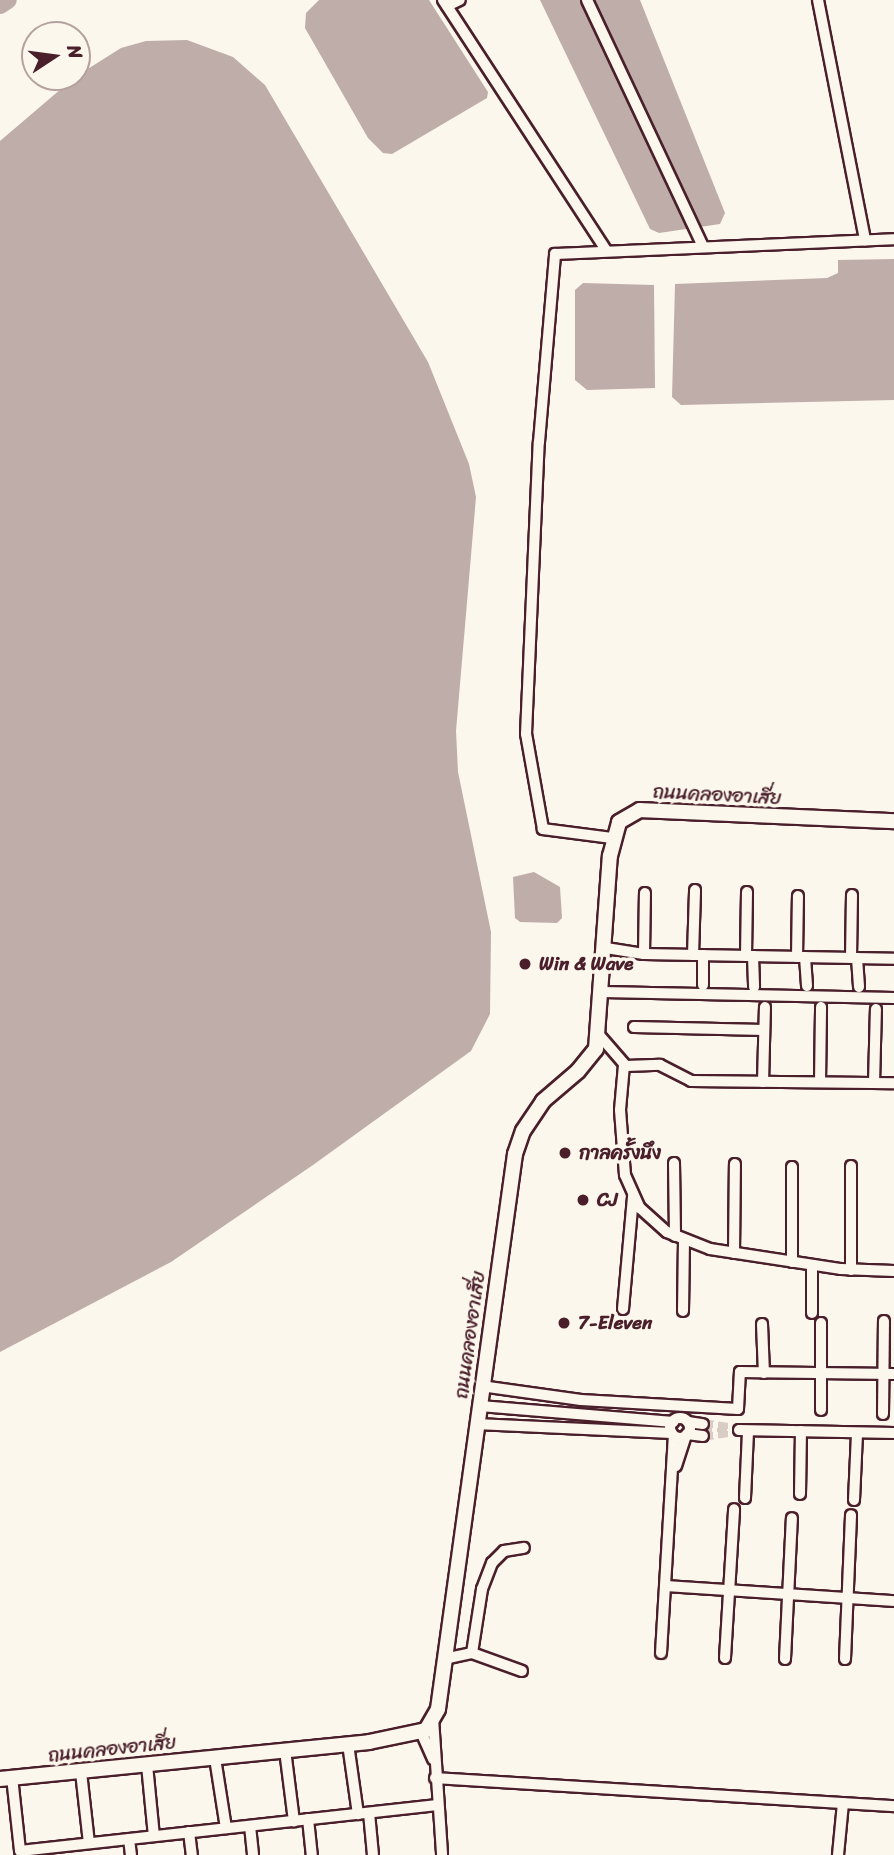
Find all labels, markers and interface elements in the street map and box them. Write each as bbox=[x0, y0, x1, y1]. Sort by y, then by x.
north arrow bbox=[21, 21, 91, 91]
text: N bbox=[57, 41, 93, 62]
street label: ถนนคลองอาเสี่ย bbox=[652, 780, 782, 810]
place label: Win & Wave bbox=[539, 953, 634, 975]
marker: Win & Wave bbox=[517, 956, 533, 972]
place label: กาลครั้งนึง bbox=[579, 1142, 661, 1164]
marker: กาลครั้งนึง bbox=[557, 1145, 573, 1161]
place label: CJ bbox=[597, 1189, 618, 1211]
marker: CJ bbox=[575, 1192, 591, 1208]
street label: ถนนคลองอาเสี่ย bbox=[450, 1270, 490, 1400]
place label: 7-Eleven bbox=[578, 1312, 652, 1334]
marker: 7-Eleven bbox=[556, 1315, 572, 1331]
street label: ถนนคลองอาเสี่ย bbox=[47, 1731, 177, 1767]

